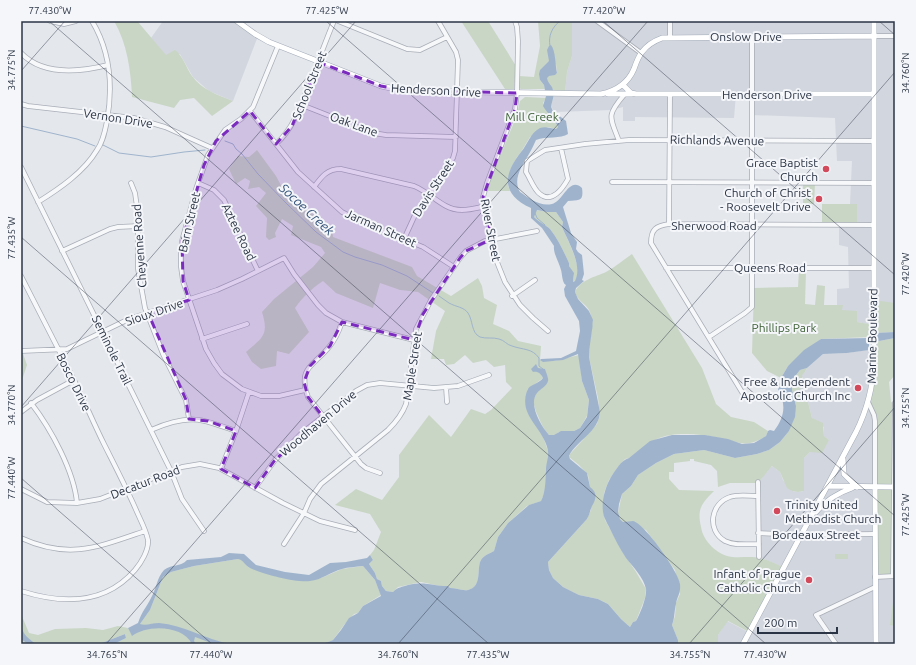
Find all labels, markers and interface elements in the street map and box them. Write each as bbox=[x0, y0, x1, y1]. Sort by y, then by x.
text: 77.430°W bbox=[28, 5, 72, 16]
text: 77.425°W bbox=[305, 5, 349, 16]
text: 77.420°W bbox=[582, 5, 626, 16]
street label: Onslow Drive bbox=[710, 30, 782, 43]
text: 34.775°N bbox=[6, 49, 17, 91]
street label: School Street bbox=[289, 49, 329, 121]
text: 34.760°N bbox=[900, 52, 911, 94]
street label: Henderson Drive bbox=[391, 81, 481, 99]
street label: Henderson Drive bbox=[722, 88, 812, 101]
street label: Vernon Drive bbox=[82, 106, 154, 130]
street label: Oak Lane bbox=[328, 109, 380, 139]
park label: Mill Creek bbox=[505, 110, 559, 123]
street label: Richlands Avenue bbox=[670, 133, 764, 147]
place label: Grace Baptist Church bbox=[746, 156, 818, 183]
street label: Davis Street bbox=[410, 157, 456, 219]
marker: Grace Baptist Church bbox=[821, 164, 831, 174]
water label: Socoe Creek bbox=[276, 180, 337, 238]
place label: Church of Christ - Roosevelt Drive bbox=[720, 186, 811, 213]
street label: Barn Street bbox=[176, 190, 202, 253]
marker: Church of Christ - Roosevelt Drive bbox=[814, 194, 824, 204]
street label: River Street bbox=[479, 198, 504, 263]
street label: Aztee Road bbox=[220, 201, 258, 263]
street label: Cheyenne Road bbox=[130, 204, 148, 288]
street label: Jarman Street bbox=[344, 207, 419, 250]
text: 77.435°W bbox=[6, 216, 17, 260]
street label: Sherwood Road bbox=[671, 219, 757, 232]
text: 77.420°W bbox=[900, 252, 911, 296]
street label: Queens Road bbox=[734, 261, 806, 274]
street label: Marine Boulevard bbox=[865, 288, 879, 384]
street label: Sioux Drive bbox=[123, 296, 185, 328]
street label: Seminole Trail bbox=[90, 313, 134, 387]
park label: Phillips Park bbox=[752, 321, 816, 334]
street label: Maple Street bbox=[400, 330, 424, 401]
street label: Bosco Drive bbox=[54, 351, 94, 413]
place label: Free & Independent Apostolic Church Inc bbox=[741, 375, 850, 402]
marker: Free & Independent Apostolic Church Inc bbox=[853, 383, 863, 393]
text: 34.770°N bbox=[6, 384, 17, 426]
street label: Woodhaven Drive bbox=[277, 387, 359, 459]
text: 34.755°N bbox=[900, 387, 911, 429]
text: 77.440°W bbox=[6, 456, 17, 500]
street label: Decatur Road bbox=[108, 463, 182, 501]
text: 77.425°W bbox=[900, 493, 911, 537]
place label: Trinity United Methodist Church bbox=[785, 498, 881, 525]
marker: Trinity United Methodist Church bbox=[772, 506, 782, 516]
street label: Bordeaux Street bbox=[772, 528, 860, 541]
place label: Infant of Prague Catholic Church bbox=[713, 567, 801, 594]
marker: Infant of Prague Catholic Church bbox=[804, 575, 814, 585]
scale bar bbox=[758, 609, 837, 635]
text: 200 m bbox=[764, 616, 797, 629]
text: 34.765°N bbox=[86, 649, 128, 660]
text: 77.440°W bbox=[189, 649, 233, 660]
text: 34.760°N bbox=[377, 649, 419, 660]
text: 77.435°W bbox=[466, 649, 510, 660]
text: 34.755°N bbox=[669, 649, 711, 660]
text: 77.430°W bbox=[743, 649, 787, 660]

